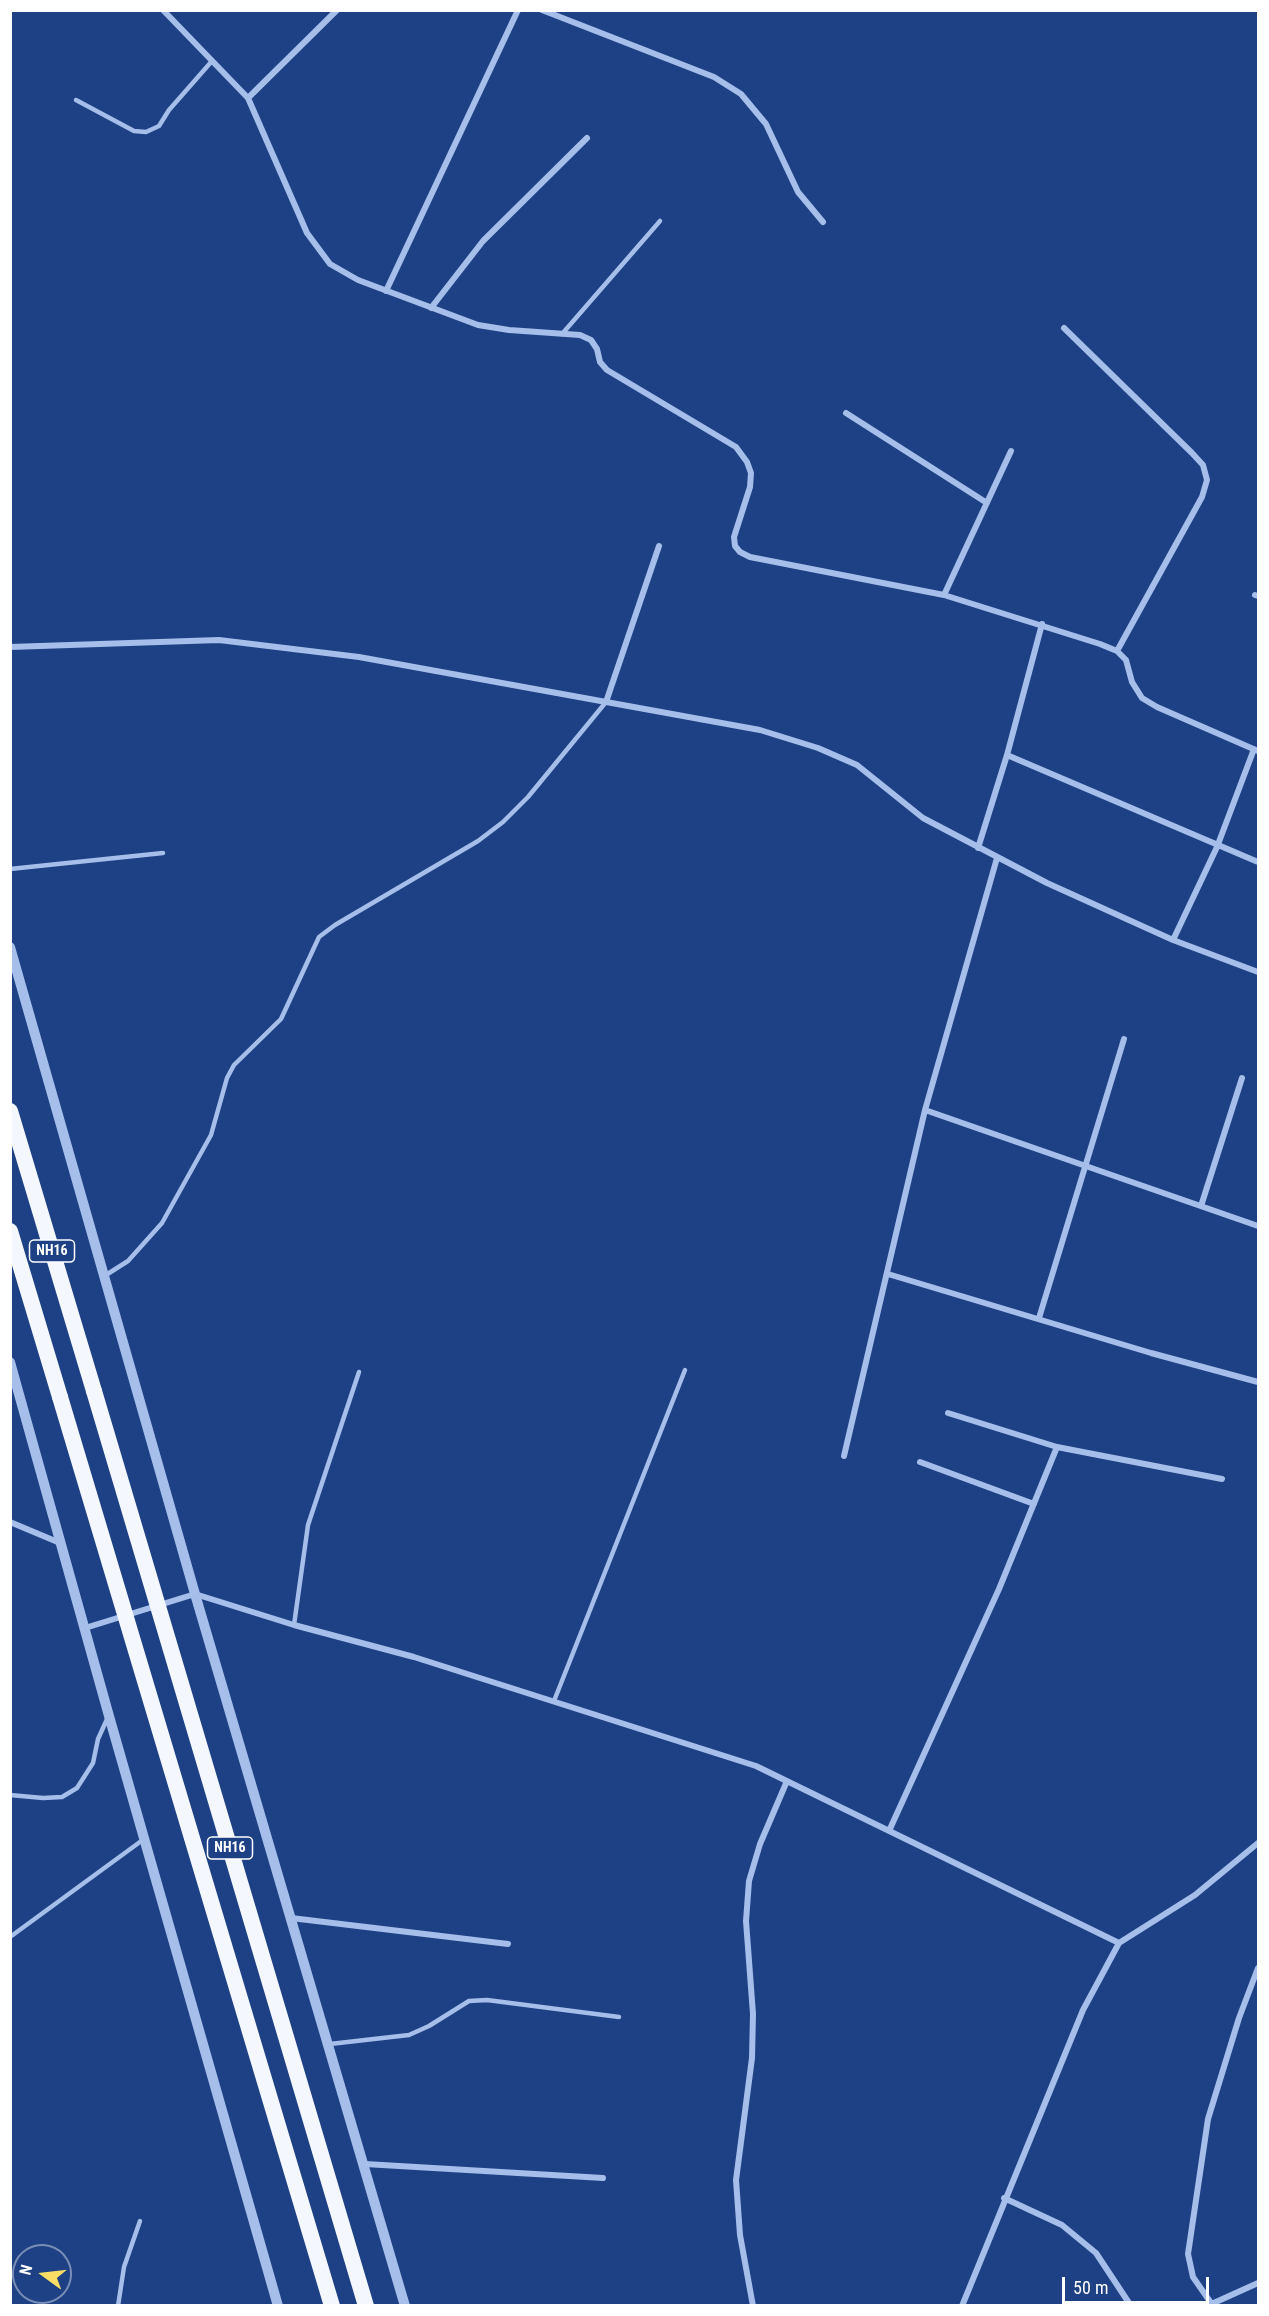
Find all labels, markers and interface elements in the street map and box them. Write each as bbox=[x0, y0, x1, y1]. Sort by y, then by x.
road number: NH16 bbox=[29, 1240, 74, 1262]
road number: NH16 bbox=[208, 1837, 252, 1859]
north arrow bbox=[12, 2244, 72, 2304]
text: N bbox=[16, 2263, 37, 2277]
scale bar bbox=[1065, 2265, 1212, 2303]
text: 50 m bbox=[1073, 2277, 1108, 2298]

